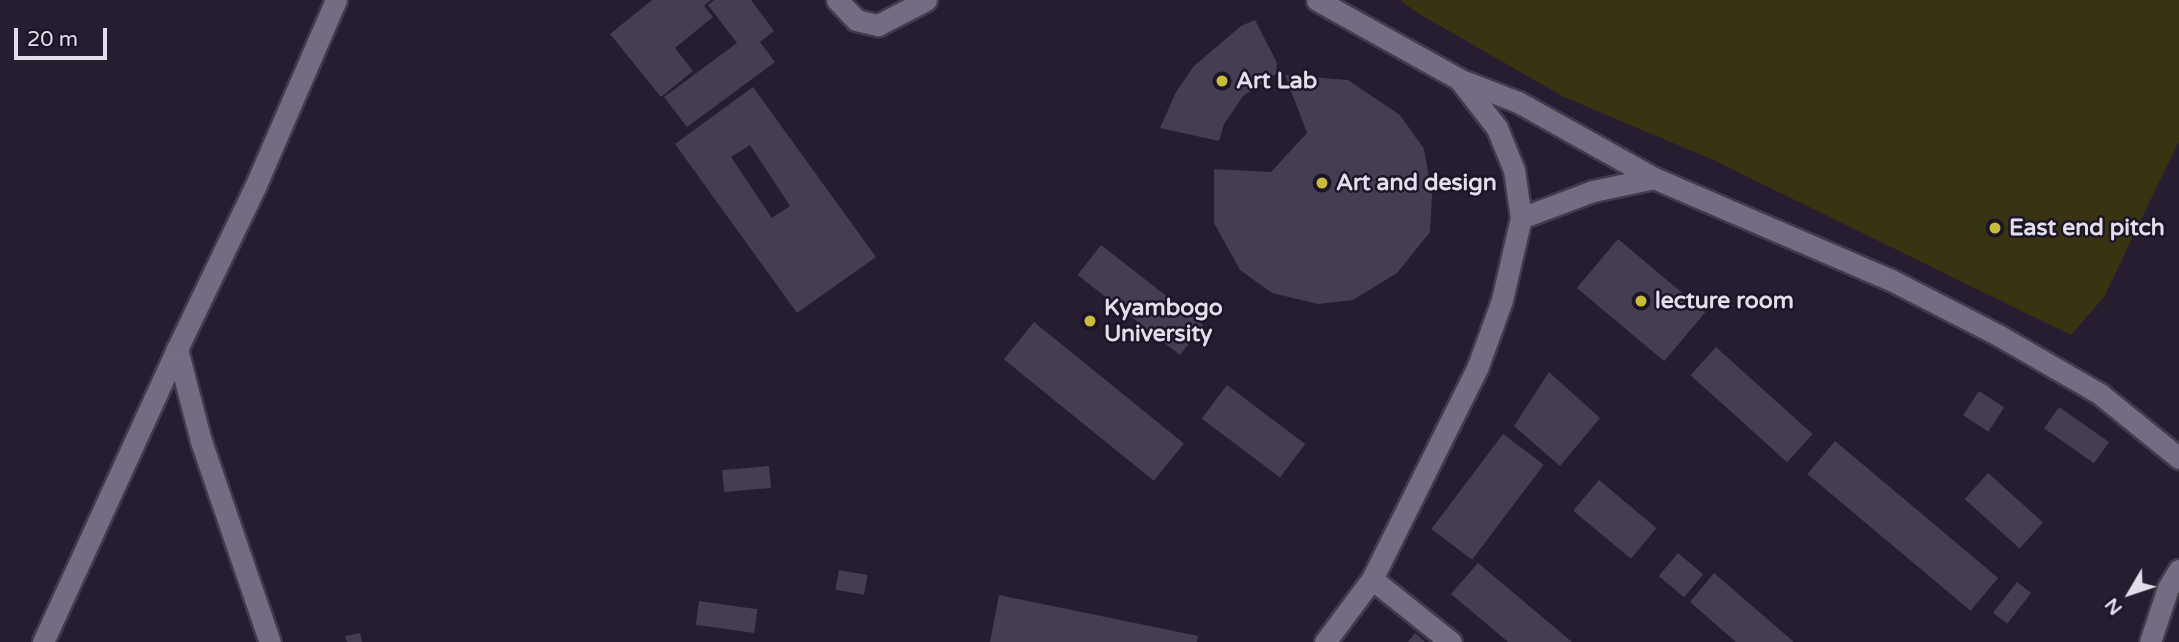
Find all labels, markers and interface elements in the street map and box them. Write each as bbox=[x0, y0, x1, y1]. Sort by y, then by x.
scale bar bbox=[18, 14, 110, 58]
text: 20 m bbox=[27, 27, 78, 52]
place label: Art Lab bbox=[1236, 67, 1317, 95]
marker: Art Lab bbox=[1214, 73, 1230, 89]
place label: Art and design bbox=[1336, 169, 1497, 197]
marker: Art and design bbox=[1314, 175, 1330, 191]
place label: East end pitch bbox=[2009, 214, 2165, 242]
marker: East end pitch bbox=[1987, 220, 2003, 236]
place label: lecture room bbox=[1655, 287, 1794, 315]
marker: lecture room bbox=[1633, 293, 1649, 309]
place label: Kyambogo University bbox=[1104, 294, 1223, 348]
marker: Kyambogo University bbox=[1082, 313, 1098, 329]
north arrow bbox=[2095, 558, 2165, 628]
text: N bbox=[2100, 593, 2127, 619]

